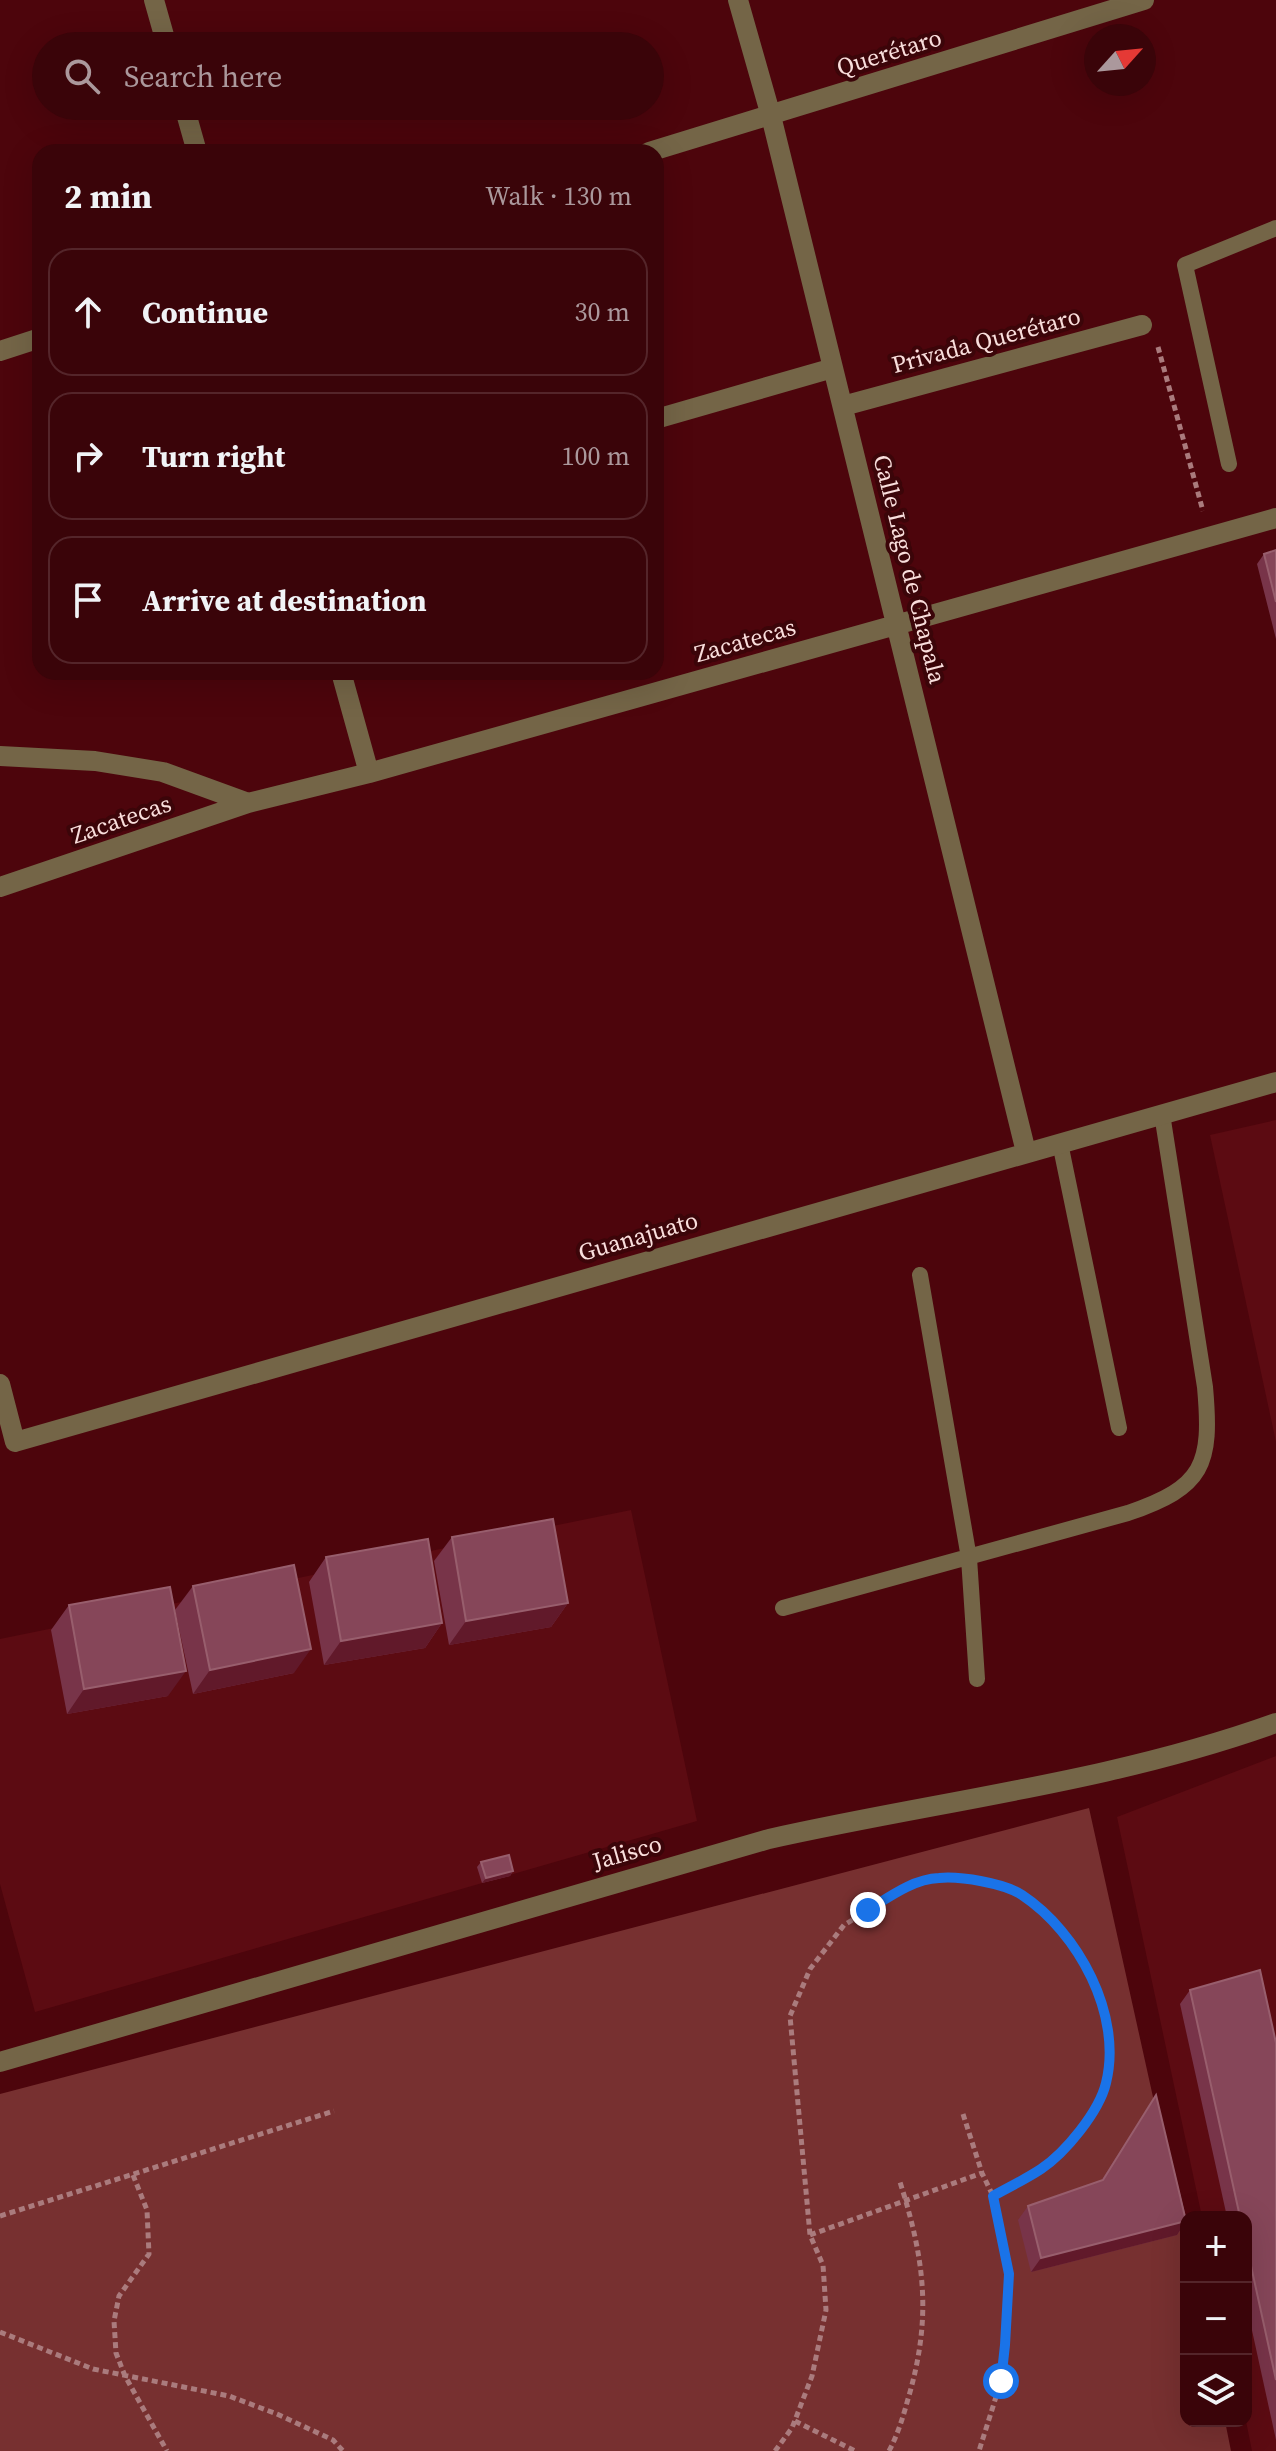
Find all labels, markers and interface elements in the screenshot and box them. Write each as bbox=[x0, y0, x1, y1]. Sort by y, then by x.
street label: Querétaro bbox=[832, 20, 946, 84]
north arrow bbox=[1084, 24, 1156, 96]
search box bbox=[32, 32, 664, 120]
icon: search bbox=[60, 54, 104, 98]
text: Search here bbox=[124, 56, 282, 97]
text: 2 min bbox=[64, 173, 152, 219]
text: Walk · 130 m bbox=[485, 178, 632, 214]
icon: ahead bbox=[66, 290, 110, 334]
text: Continue bbox=[142, 292, 268, 333]
text: 30 m bbox=[575, 294, 630, 330]
street label: Privada Querétaro bbox=[888, 299, 1084, 381]
icon: right bbox=[66, 434, 110, 478]
text: Turn right bbox=[142, 436, 285, 477]
text: 100 m bbox=[562, 438, 630, 474]
street label: Calle Lago de Chapala bbox=[866, 451, 955, 688]
icon: arrive bbox=[66, 578, 110, 622]
text: Arrive at destination bbox=[142, 580, 427, 621]
street label: Zacatecas bbox=[691, 610, 799, 670]
street label: Zacatecas bbox=[67, 787, 175, 851]
street label: Guanajuato bbox=[574, 1203, 702, 1269]
street label: Jalisco bbox=[588, 1826, 665, 1878]
route end bbox=[850, 1892, 886, 1928]
map controls bbox=[1180, 2211, 1252, 2427]
button: + bbox=[1180, 2211, 1252, 2283]
button: − bbox=[1180, 2283, 1252, 2355]
button: layers bbox=[1180, 2355, 1252, 2427]
route start bbox=[983, 2363, 1019, 2399]

